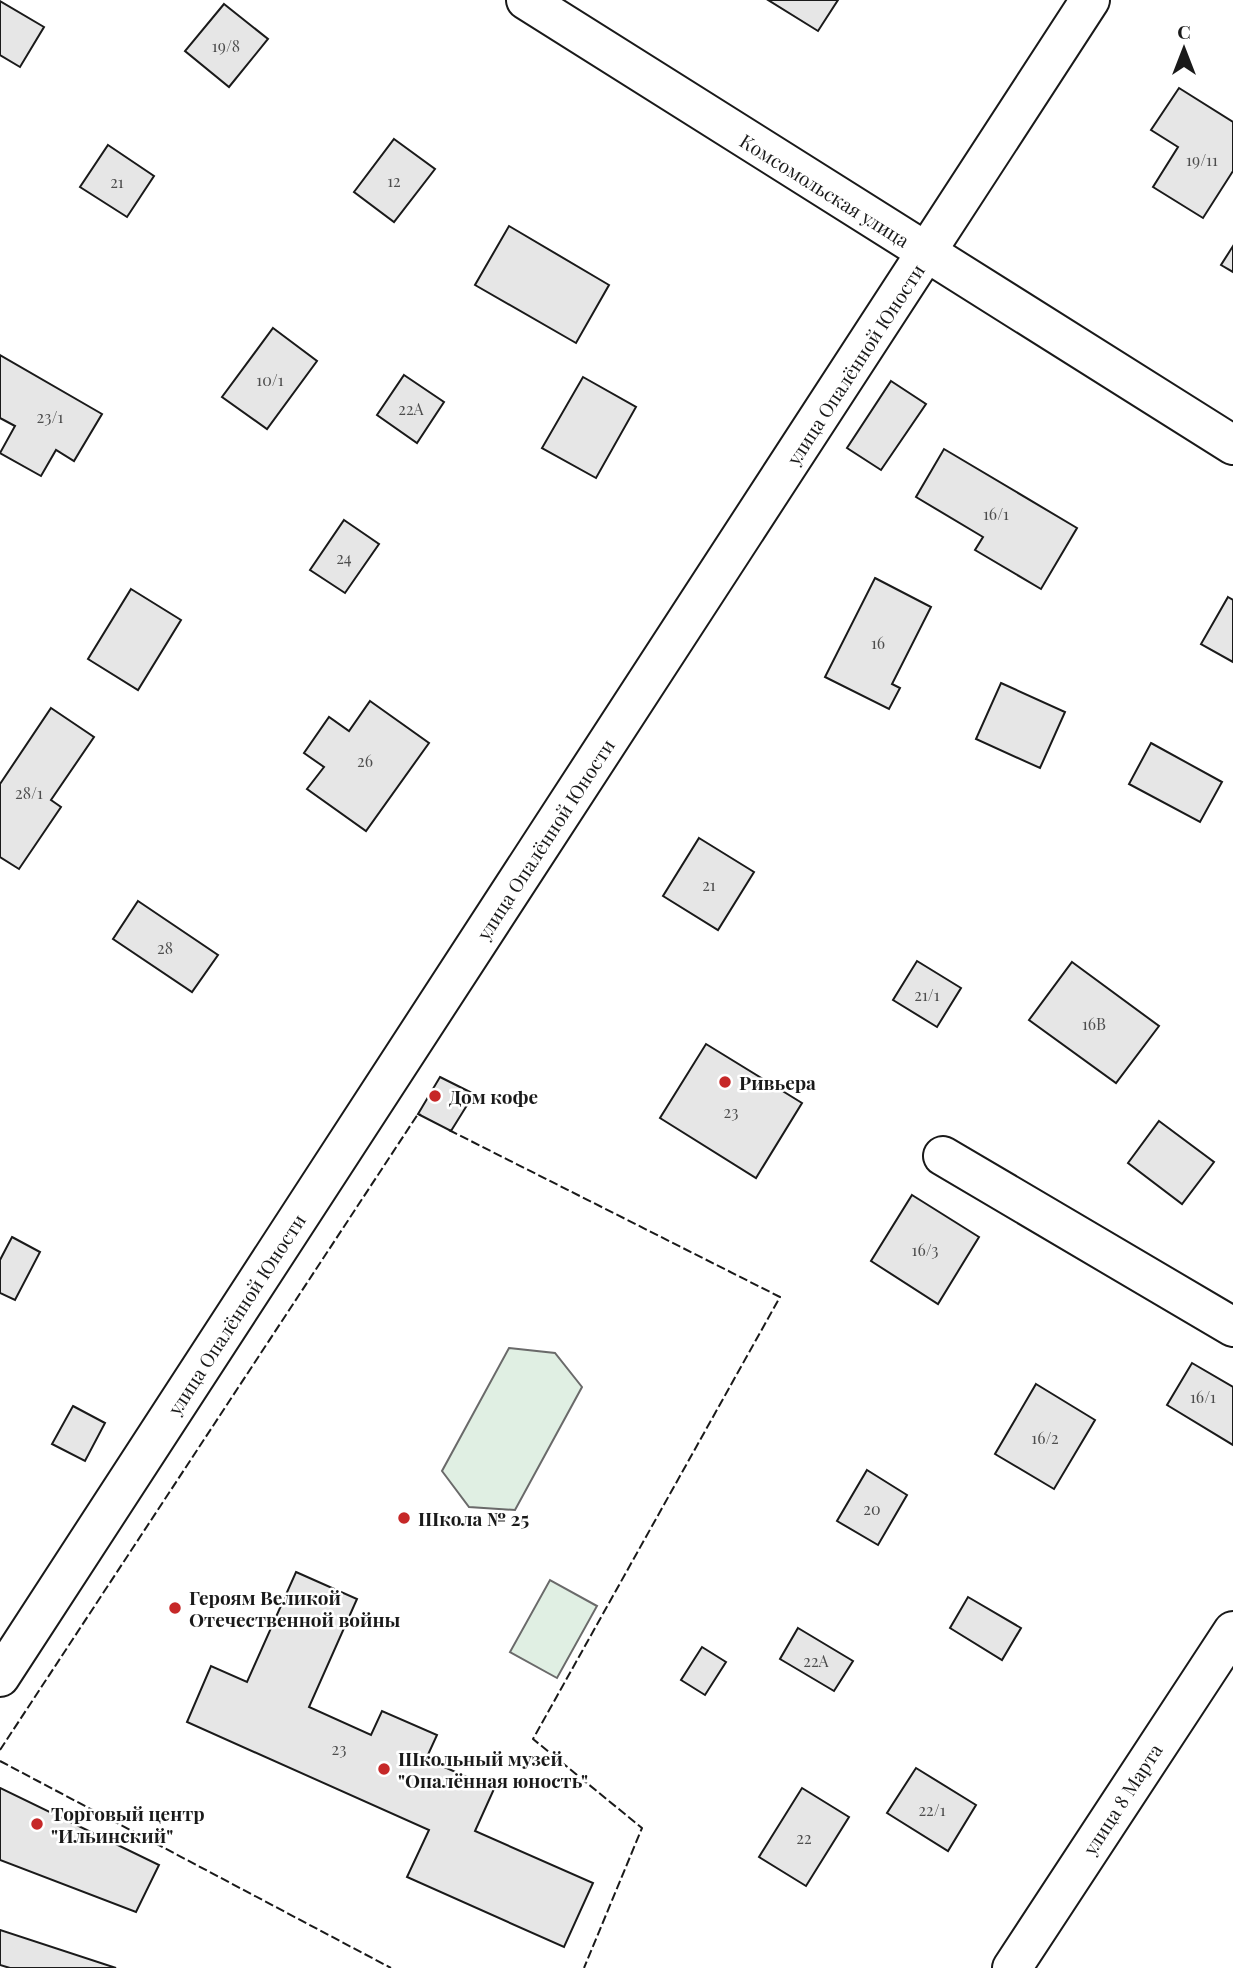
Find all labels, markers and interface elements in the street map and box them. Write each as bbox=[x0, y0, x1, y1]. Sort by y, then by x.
north arrow bbox=[1149, 14, 1219, 84]
text: С bbox=[1177, 18, 1191, 44]
house number: 19/8 bbox=[212, 35, 240, 56]
street label: Комсомольская улица bbox=[735, 127, 915, 253]
house number: 19/11 bbox=[1186, 149, 1218, 170]
house number: 12 bbox=[387, 170, 401, 191]
house number: 21 bbox=[110, 171, 124, 192]
street label: улица Опалённой Юности bbox=[780, 258, 930, 470]
house number: 10/1 bbox=[256, 369, 284, 390]
house number: 22А bbox=[398, 398, 425, 419]
house number: 23/1 bbox=[37, 406, 63, 427]
house number: 16/1 bbox=[983, 503, 1009, 524]
house number: 24 bbox=[336, 547, 352, 568]
house number: 16 bbox=[871, 632, 885, 653]
street label: улица Опалённой Юности bbox=[470, 733, 620, 945]
house number: 26 bbox=[357, 750, 373, 771]
house number: 28/1 bbox=[15, 782, 43, 803]
house number: 21 bbox=[702, 874, 716, 895]
house number: 28 bbox=[157, 937, 173, 958]
house number: 21/1 bbox=[914, 984, 940, 1005]
house number: 16В bbox=[1082, 1013, 1106, 1034]
place label: Ривьера bbox=[739, 1069, 816, 1095]
marker: Ривьера bbox=[717, 1074, 733, 1090]
place label: Дом кофе bbox=[449, 1083, 538, 1109]
marker: Дом кофе bbox=[427, 1088, 443, 1104]
house number: 23 bbox=[724, 1101, 738, 1122]
street label: улица Опалённой Юности bbox=[161, 1208, 311, 1420]
house number: 16/3 bbox=[912, 1239, 939, 1260]
house number: 16/1 bbox=[1190, 1386, 1216, 1407]
house number: 16/2 bbox=[1031, 1427, 1059, 1448]
house number: 20 bbox=[863, 1498, 881, 1519]
place label: Школа № 25 bbox=[418, 1505, 530, 1531]
marker: Школа № 25 bbox=[396, 1510, 412, 1526]
place label: Героям Великой Отечественной войны bbox=[189, 1584, 401, 1632]
marker: Героям Великой Отечественной войны bbox=[167, 1600, 183, 1616]
house number: 22А bbox=[803, 1650, 830, 1671]
house number: 23 bbox=[332, 1738, 346, 1759]
street label: улица 8 Марта bbox=[1076, 1738, 1168, 1860]
place label: Школьный музей "Опалённая юность" bbox=[398, 1745, 588, 1793]
marker: Школьный музей "Опалённая юность" bbox=[376, 1761, 392, 1777]
house number: 22/1 bbox=[918, 1799, 946, 1820]
place label: Торговый центр "Ильинский" bbox=[51, 1800, 205, 1848]
marker: Торговый центр "Ильинский" bbox=[29, 1816, 45, 1832]
house number: 22 bbox=[796, 1827, 812, 1848]

